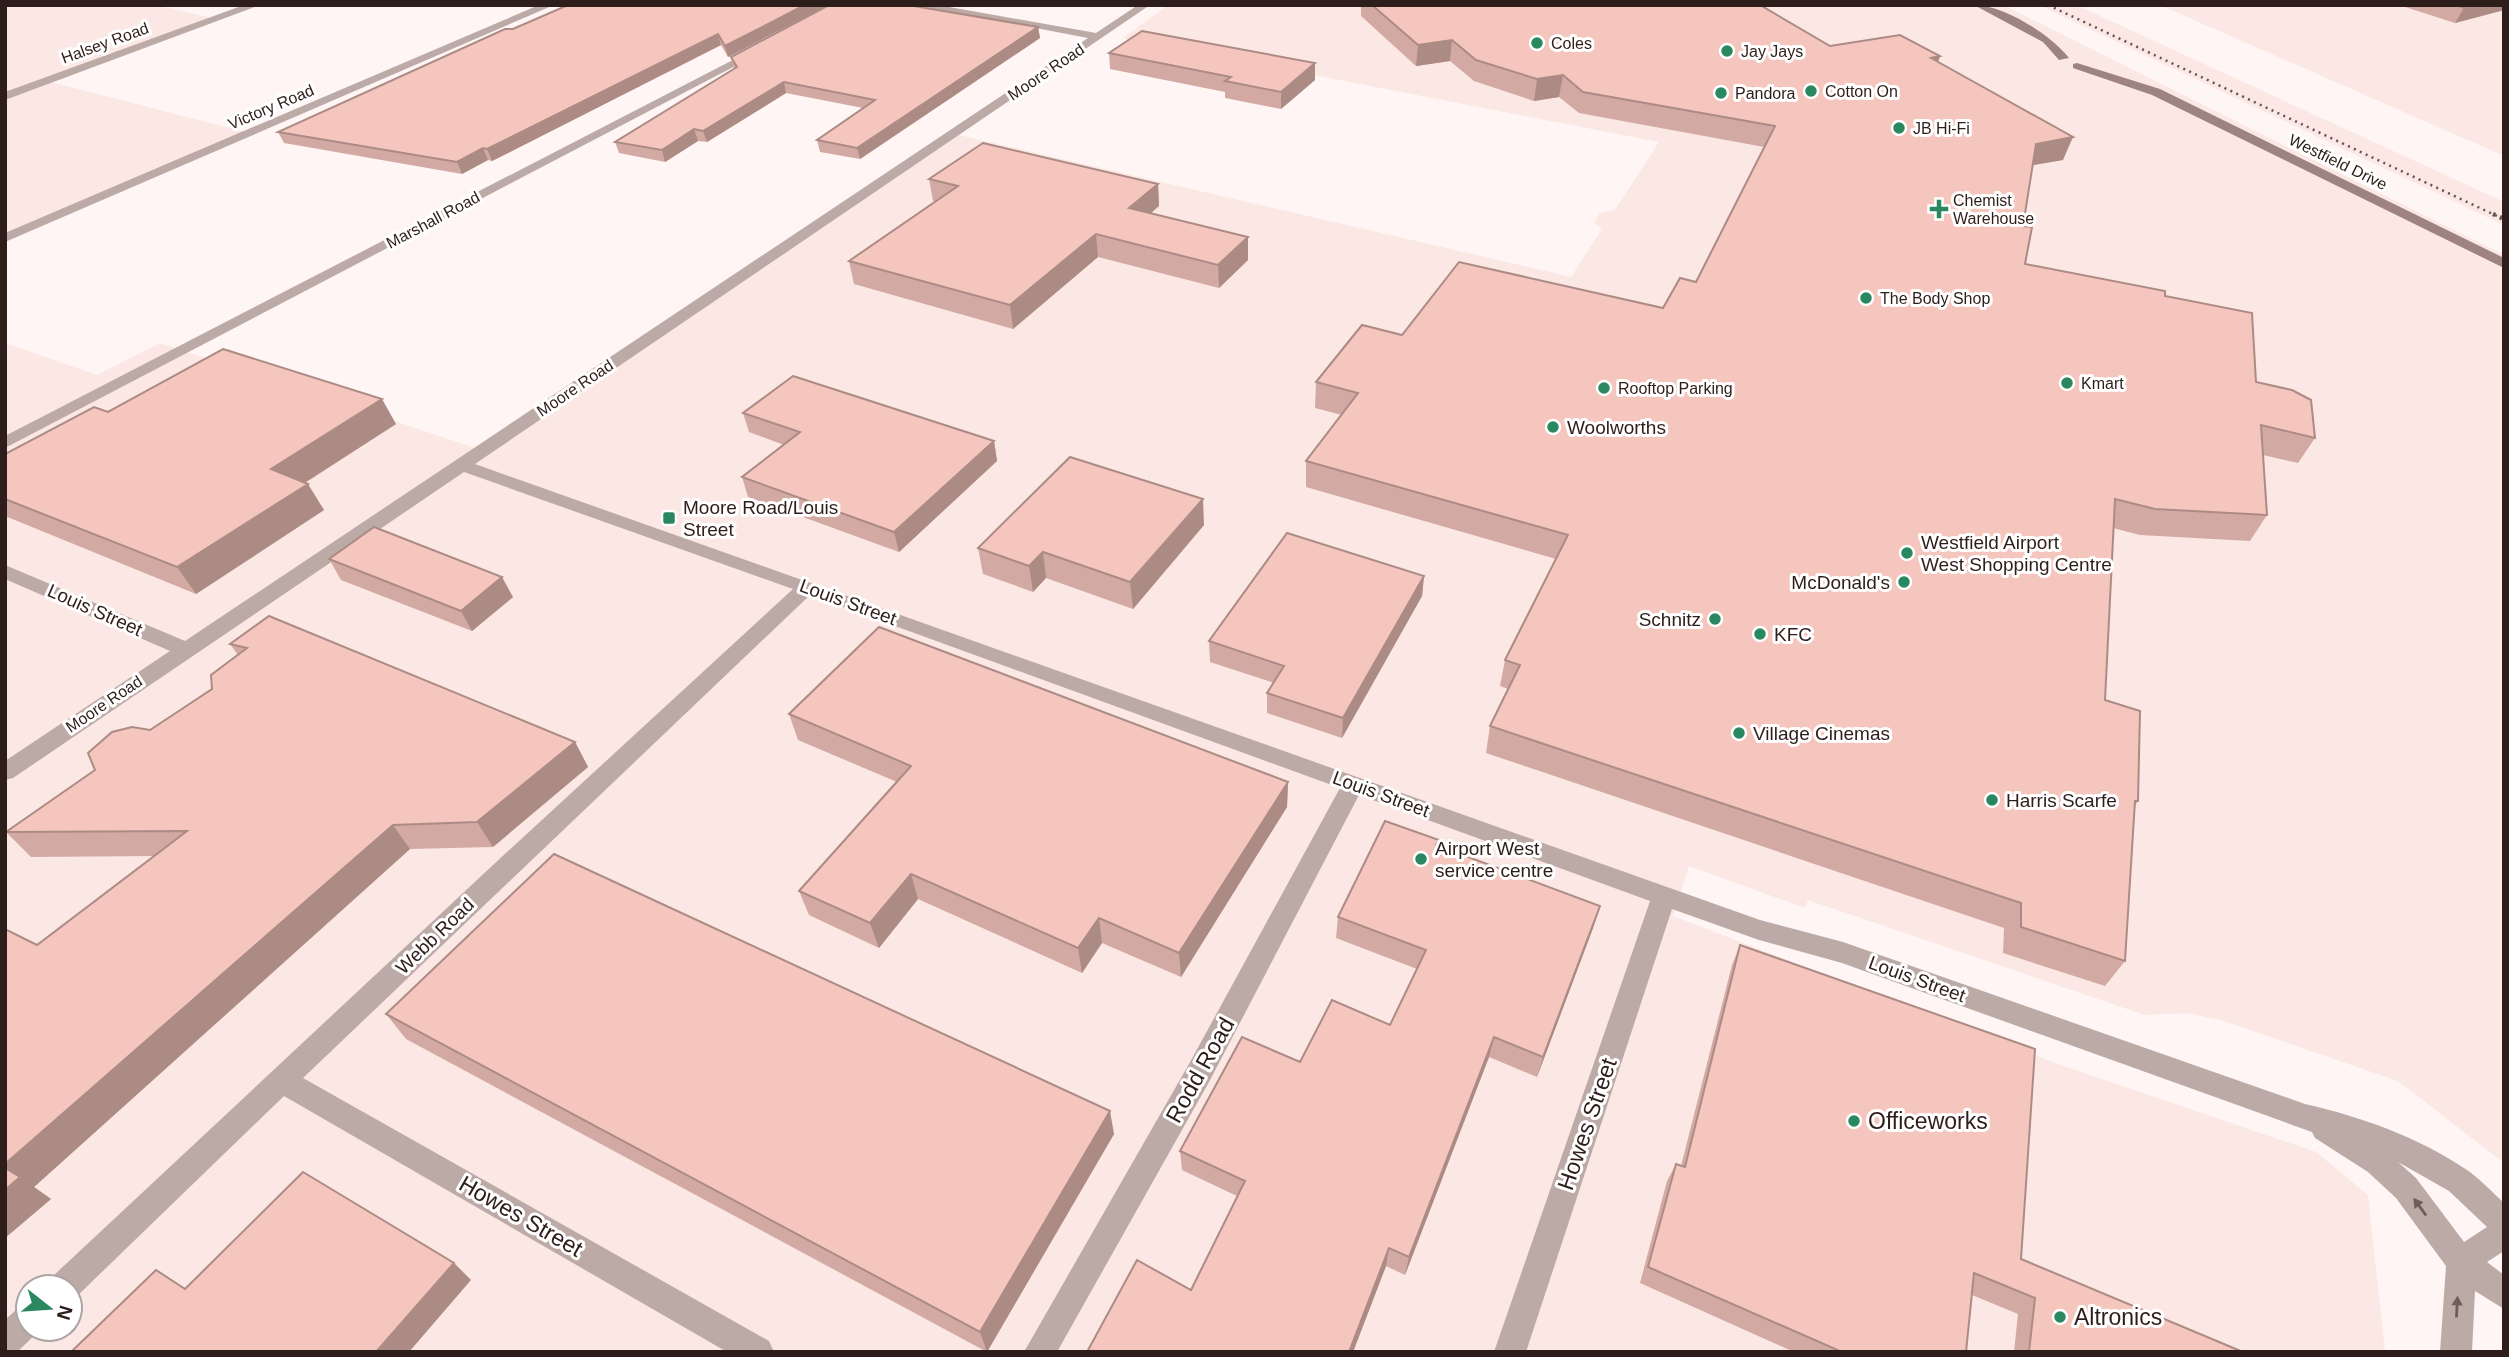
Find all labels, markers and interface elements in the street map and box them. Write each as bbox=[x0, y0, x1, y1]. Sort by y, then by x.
street label: Halsey Road bbox=[59, 19, 151, 67]
marker: Coles bbox=[1529, 35, 1545, 51]
place label: Coles bbox=[1551, 35, 1592, 52]
street label: Moore Road bbox=[1005, 40, 1087, 104]
marker: Jay Jays bbox=[1719, 43, 1735, 59]
place label: Jay Jays bbox=[1741, 43, 1803, 60]
street label: Victory Road bbox=[226, 81, 316, 133]
marker: Cotton On bbox=[1803, 83, 1819, 99]
place label: Cotton On bbox=[1825, 83, 1898, 100]
marker: Pandora bbox=[1713, 85, 1729, 101]
place label: Pandora bbox=[1735, 85, 1796, 102]
marker: JB Hi-Fi bbox=[1891, 120, 1907, 136]
place label: JB Hi-Fi bbox=[1913, 120, 1970, 137]
street label: Westfield Drive bbox=[2286, 131, 2390, 193]
street label: Marshall Road bbox=[383, 188, 483, 252]
place label: Chemist Warehouse bbox=[1953, 192, 2034, 227]
marker: Chemist Warehouse bbox=[1931, 201, 1947, 217]
marker: The Body Shop bbox=[1858, 290, 1874, 306]
place label: The Body Shop bbox=[1880, 290, 1990, 307]
street label: Moore Road bbox=[534, 356, 616, 420]
marker: Kmart bbox=[2059, 375, 2075, 391]
place label: Kmart bbox=[2081, 375, 2124, 392]
marker: Rooftop Parking bbox=[1596, 380, 1612, 396]
place label: Rooftop Parking bbox=[1618, 380, 1733, 397]
place label: Woolworths bbox=[1567, 417, 1666, 438]
marker: Woolworths bbox=[1545, 419, 1561, 435]
place label: Moore Road/Louis Street bbox=[683, 497, 838, 540]
marker: Moore Road/Louis Street bbox=[661, 510, 677, 526]
place label: Westfield Airport West Shopping Centre bbox=[1921, 532, 2112, 575]
marker: Westfield Airport West Shopping Centre bbox=[1899, 545, 1915, 561]
place label: McDonald's bbox=[1791, 572, 1890, 593]
marker: McDonald's bbox=[1896, 574, 1912, 590]
street label: Louis Street bbox=[797, 575, 900, 629]
street label: Louis Street bbox=[44, 580, 146, 641]
place label: Schnitz bbox=[1639, 609, 1701, 630]
marker: Schnitz bbox=[1707, 611, 1723, 627]
place label: KFC bbox=[1774, 624, 1812, 645]
marker: KFC bbox=[1752, 626, 1768, 642]
street label: Moore Road bbox=[63, 672, 145, 736]
place label: Village Cinemas bbox=[1753, 723, 1890, 744]
marker: Village Cinemas bbox=[1731, 725, 1747, 741]
street label: Louis Street bbox=[1330, 767, 1433, 821]
place label: Harris Scarfe bbox=[2006, 790, 2117, 811]
marker: Harris Scarfe bbox=[1984, 792, 2000, 808]
place label: Airport West service centre bbox=[1435, 838, 1553, 881]
marker: Airport West service centre bbox=[1413, 851, 1429, 867]
street label: Webb Road bbox=[392, 894, 478, 978]
street label: Louis Street bbox=[1866, 952, 1969, 1006]
street label: Rodd Road bbox=[1160, 1013, 1240, 1127]
street label: Howes Street bbox=[1552, 1054, 1622, 1194]
place label: Officeworks bbox=[1868, 1108, 1988, 1134]
marker: Officeworks bbox=[1846, 1113, 1862, 1129]
street label: Howes Street bbox=[455, 1170, 588, 1262]
one-way arrow bbox=[2413, 1198, 2427, 1216]
north arrow bbox=[14, 1273, 84, 1343]
one-way arrow bbox=[2452, 1296, 2463, 1318]
text: N bbox=[53, 1303, 77, 1322]
place label: Altronics bbox=[2074, 1304, 2162, 1330]
marker: Altronics bbox=[2052, 1309, 2068, 1325]

